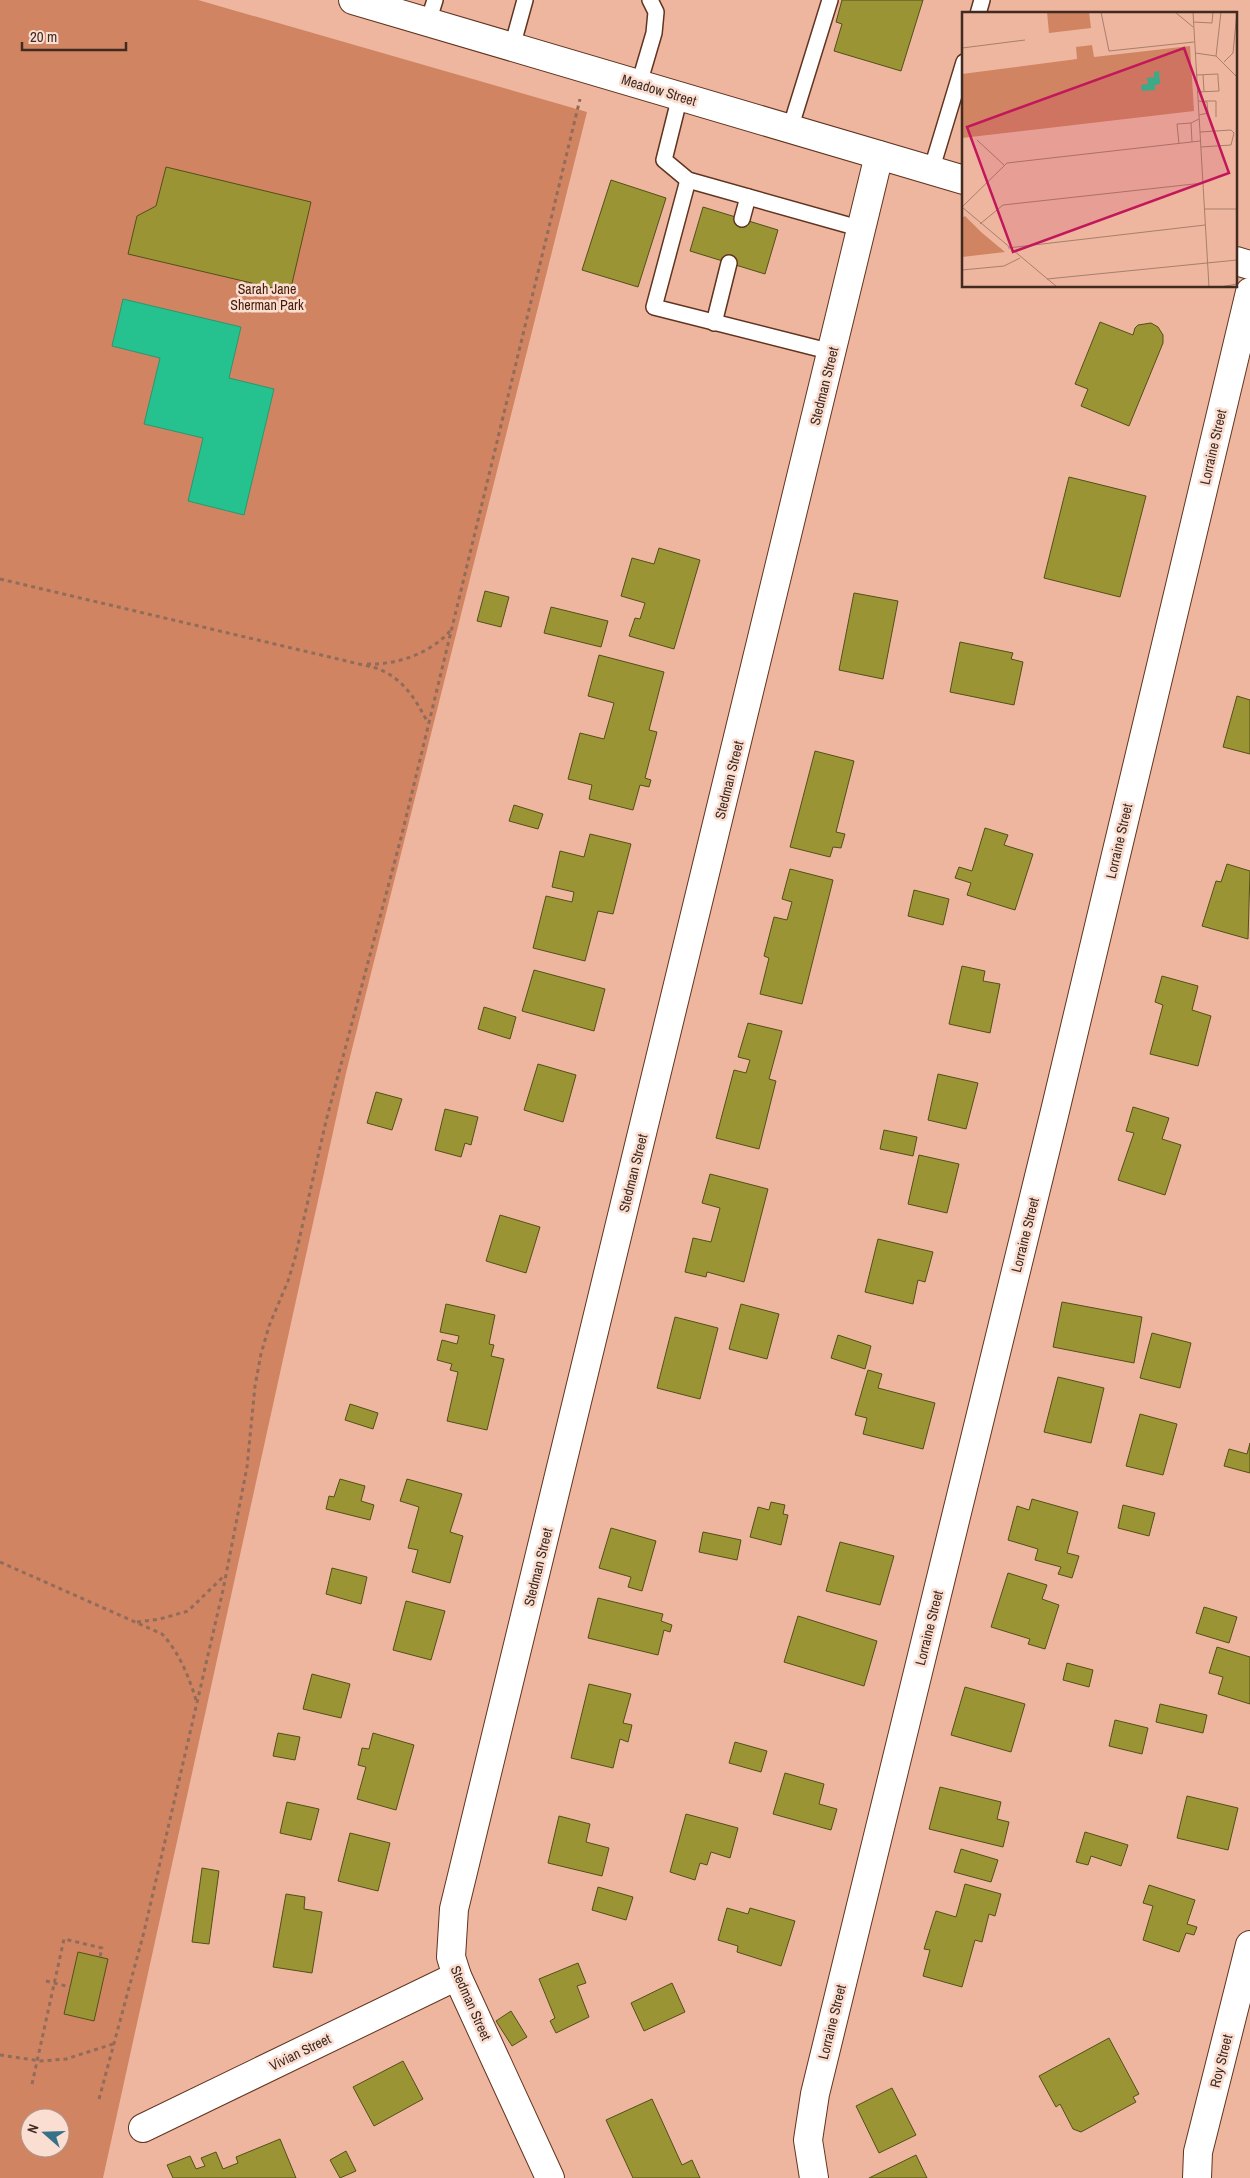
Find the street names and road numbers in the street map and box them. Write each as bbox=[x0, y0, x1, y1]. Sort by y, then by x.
street label: Meadow Street bbox=[619, 70, 699, 110]
street label: Stedman Street bbox=[806, 345, 842, 427]
street label: Lorraine Street bbox=[1196, 408, 1230, 486]
street label: Stedman Street bbox=[711, 739, 747, 821]
street label: Lorraine Street bbox=[1102, 802, 1136, 880]
street label: Stedman Street bbox=[615, 1132, 651, 1214]
street label: Lorraine Street bbox=[1007, 1196, 1043, 1274]
street label: Stedman Street bbox=[520, 1526, 556, 1608]
street label: Lorraine Street bbox=[911, 1589, 947, 1667]
street label: Stedman Street bbox=[447, 1963, 495, 2043]
street label: Lorraine Street bbox=[814, 1983, 850, 2061]
street label: Vivian Street bbox=[266, 2029, 334, 2075]
street label: Roy Street bbox=[1206, 2033, 1236, 2089]

